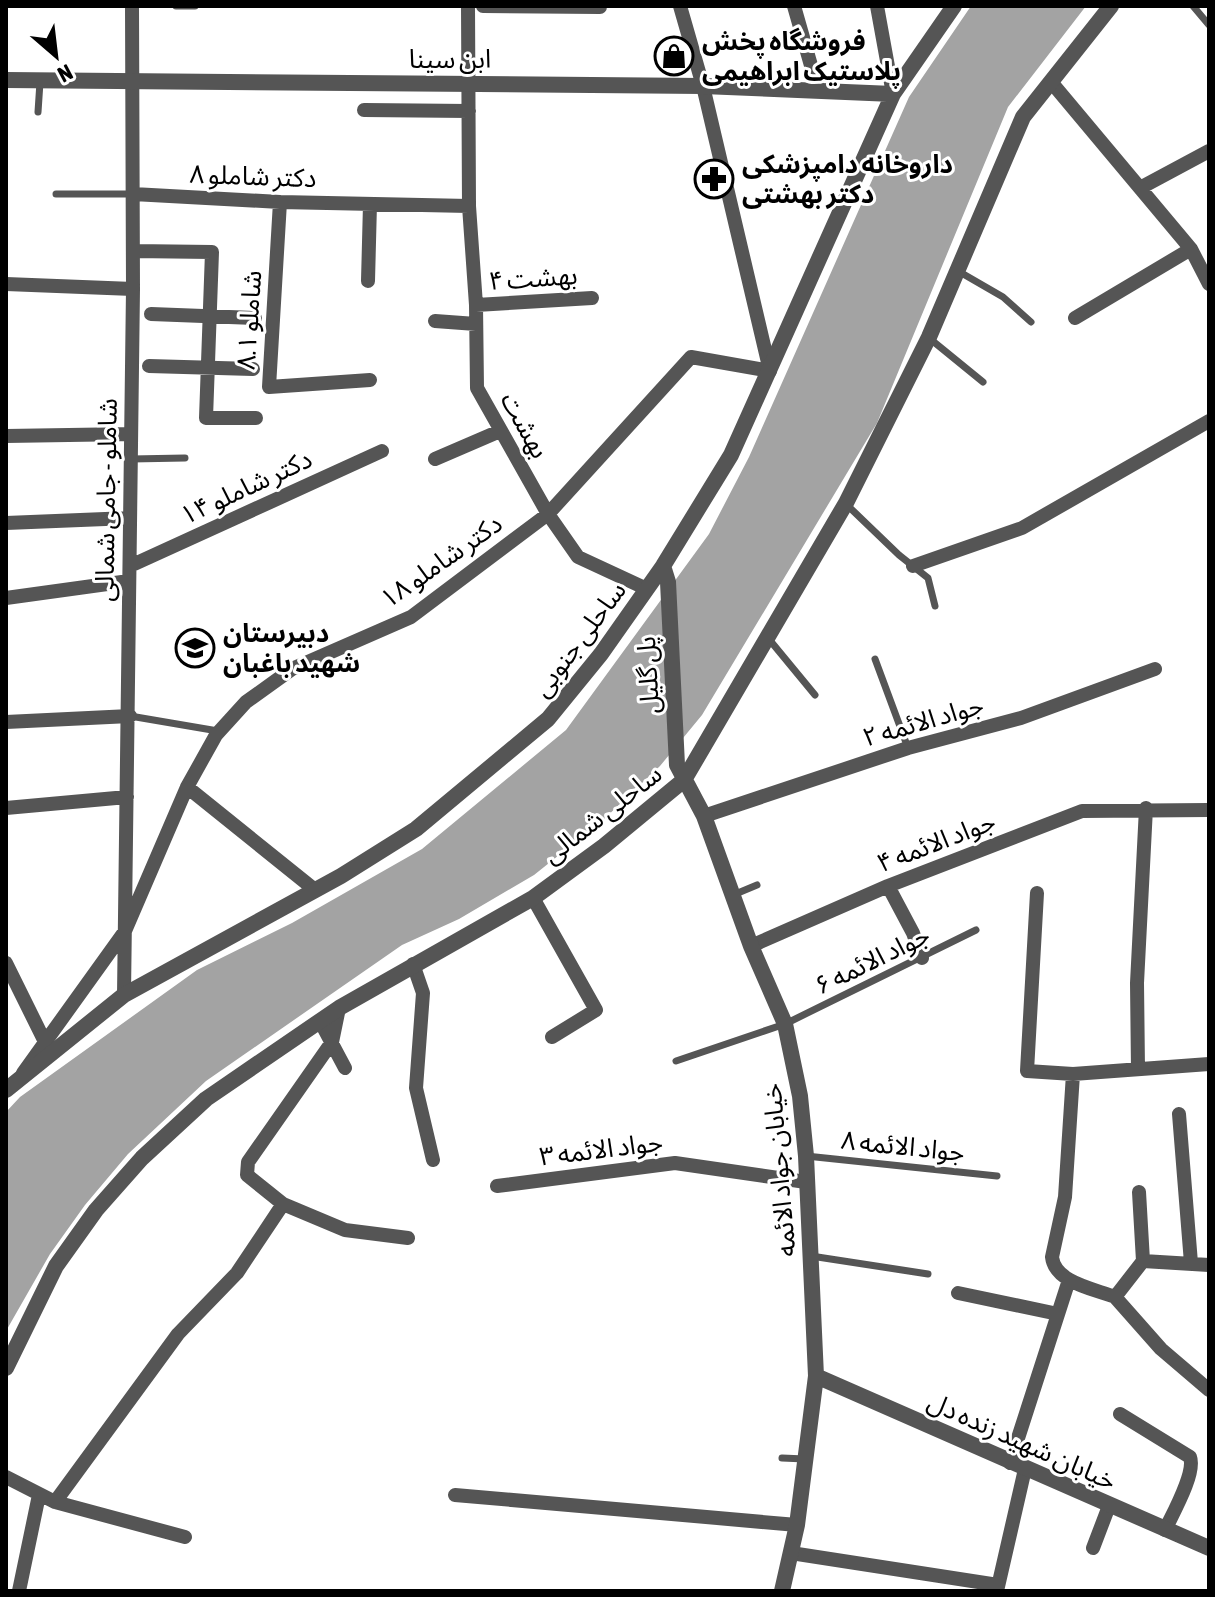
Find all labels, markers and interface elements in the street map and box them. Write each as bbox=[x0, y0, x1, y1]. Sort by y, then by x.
north arrow bbox=[16, 16, 96, 96]
place label: فروشگاه پخش پلاستیک ابراهیمی bbox=[702, 26, 901, 89]
shop icon: فروشگاه پخش پلاستیک ابراهیمی bbox=[653, 35, 695, 77]
street label: ابن سینا bbox=[409, 44, 491, 74]
text: N bbox=[54, 59, 77, 88]
place label: داروخانه دامپزشکی دکتر بهشتی bbox=[742, 149, 953, 209]
pharmacy icon: داروخانه دامپزشکی دکتر بهشتی bbox=[693, 158, 735, 200]
street label: دکتر شاملو ۸ bbox=[189, 159, 317, 193]
street label: بهشت ۴ bbox=[487, 260, 579, 296]
street label: شاملو ۸.۱ bbox=[231, 269, 267, 371]
street label: بهشت bbox=[495, 387, 555, 463]
street label: شاملو - جامی شمالی bbox=[89, 398, 123, 602]
street label: دکتر شاملو ۱۴ bbox=[175, 443, 317, 531]
street label: دکتر شاملو ۱۸ bbox=[374, 508, 508, 614]
street label: ساحلی جنوبی bbox=[526, 576, 632, 702]
place label: دبیرستان شهید باغبان bbox=[223, 618, 360, 678]
school or university icon: دبیرستان شهید باغبان bbox=[174, 627, 216, 669]
street label: پل گلیل bbox=[631, 635, 667, 714]
street label: جواد الائمه ۲ bbox=[859, 689, 987, 753]
street label: ساحلی شمالی bbox=[537, 758, 667, 870]
street label: جواد الائمه ۴ bbox=[873, 806, 999, 878]
street label: جواد الائمه ۶ bbox=[810, 919, 934, 1001]
street label: خیابان جواد الائمه bbox=[756, 1082, 802, 1258]
street label: جواد الائمه ۸ bbox=[840, 1125, 966, 1167]
street label: جواد الائمه ۳ bbox=[538, 1127, 664, 1171]
street label: خیابان شهید زنده دل bbox=[923, 1386, 1121, 1496]

